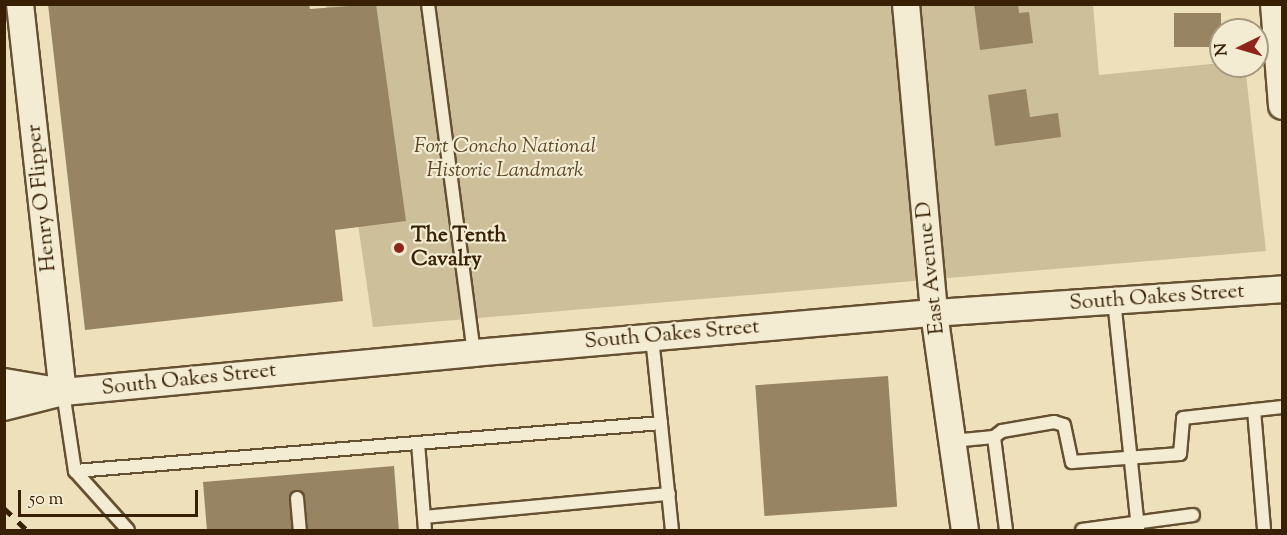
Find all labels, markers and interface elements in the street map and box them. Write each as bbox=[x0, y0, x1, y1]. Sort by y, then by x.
north arrow bbox=[1209, 18, 1269, 78]
text: N bbox=[1211, 42, 1235, 57]
street label: Henry O Flipper bbox=[22, 123, 62, 273]
park label: Fort Concho National Historic Landmark bbox=[414, 134, 596, 184]
street label: East Avenue D bbox=[911, 200, 951, 336]
place label: The Tenth Cavalry bbox=[411, 223, 507, 273]
marker: The Tenth Cavalry bbox=[392, 241, 406, 255]
street label: South Oakes Street bbox=[1069, 279, 1245, 317]
street label: South Oakes Street bbox=[584, 315, 760, 355]
street label: South Oakes Street bbox=[100, 358, 278, 402]
scale bar bbox=[21, 478, 201, 516]
text: 50 m bbox=[29, 487, 63, 513]

